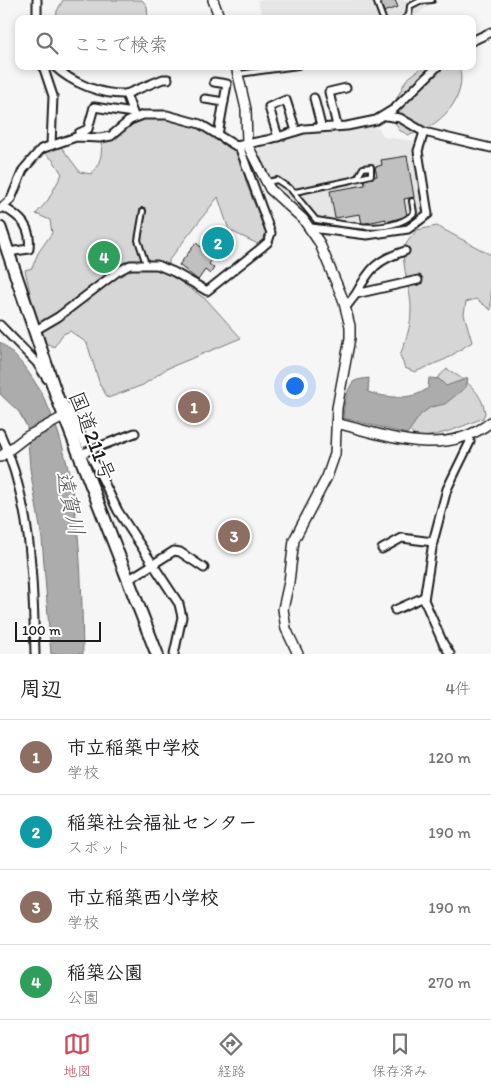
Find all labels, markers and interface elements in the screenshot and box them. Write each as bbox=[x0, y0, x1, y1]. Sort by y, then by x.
search box bbox=[15, 15, 476, 70]
icon: search bbox=[33, 29, 61, 57]
text: ここで検索 bbox=[73, 33, 168, 56]
pin: 2 bbox=[202, 224, 234, 262]
pin: 4 bbox=[88, 238, 120, 276]
your location bbox=[282, 373, 308, 399]
street label: 国道211号 bbox=[64, 388, 121, 484]
pin: 1 bbox=[178, 388, 210, 426]
water label: 遠賀川 bbox=[50, 468, 91, 538]
pin: 3 bbox=[218, 517, 250, 555]
scale bar bbox=[15, 619, 101, 642]
text: 100 m bbox=[22, 622, 61, 639]
text: 周辺 bbox=[20, 676, 62, 701]
text: 4件 bbox=[445, 679, 471, 698]
text: 市立稲築中学校 bbox=[67, 736, 200, 759]
text: 1 bbox=[32, 748, 40, 767]
text: 120 m bbox=[428, 748, 471, 767]
text: 学校 bbox=[67, 763, 99, 782]
text: 稲築社会福祉センター bbox=[67, 811, 257, 834]
text: 2 bbox=[32, 823, 40, 842]
text: 190 m bbox=[428, 823, 471, 842]
text: スポット bbox=[67, 838, 131, 857]
text: 市立稲築西小学校 bbox=[67, 886, 219, 909]
text: 3 bbox=[32, 898, 40, 917]
text: 190 m bbox=[428, 898, 471, 917]
text: 学校 bbox=[67, 913, 99, 932]
text: 稲築公園 bbox=[67, 961, 143, 984]
text: 4 bbox=[31, 973, 41, 992]
text: 270 m bbox=[428, 973, 471, 992]
text: 公園 bbox=[67, 988, 99, 1007]
tab: 地図 bbox=[63, 1030, 91, 1080]
tab: 経路 bbox=[217, 1030, 245, 1080]
tab: 保存済み bbox=[372, 1030, 428, 1080]

